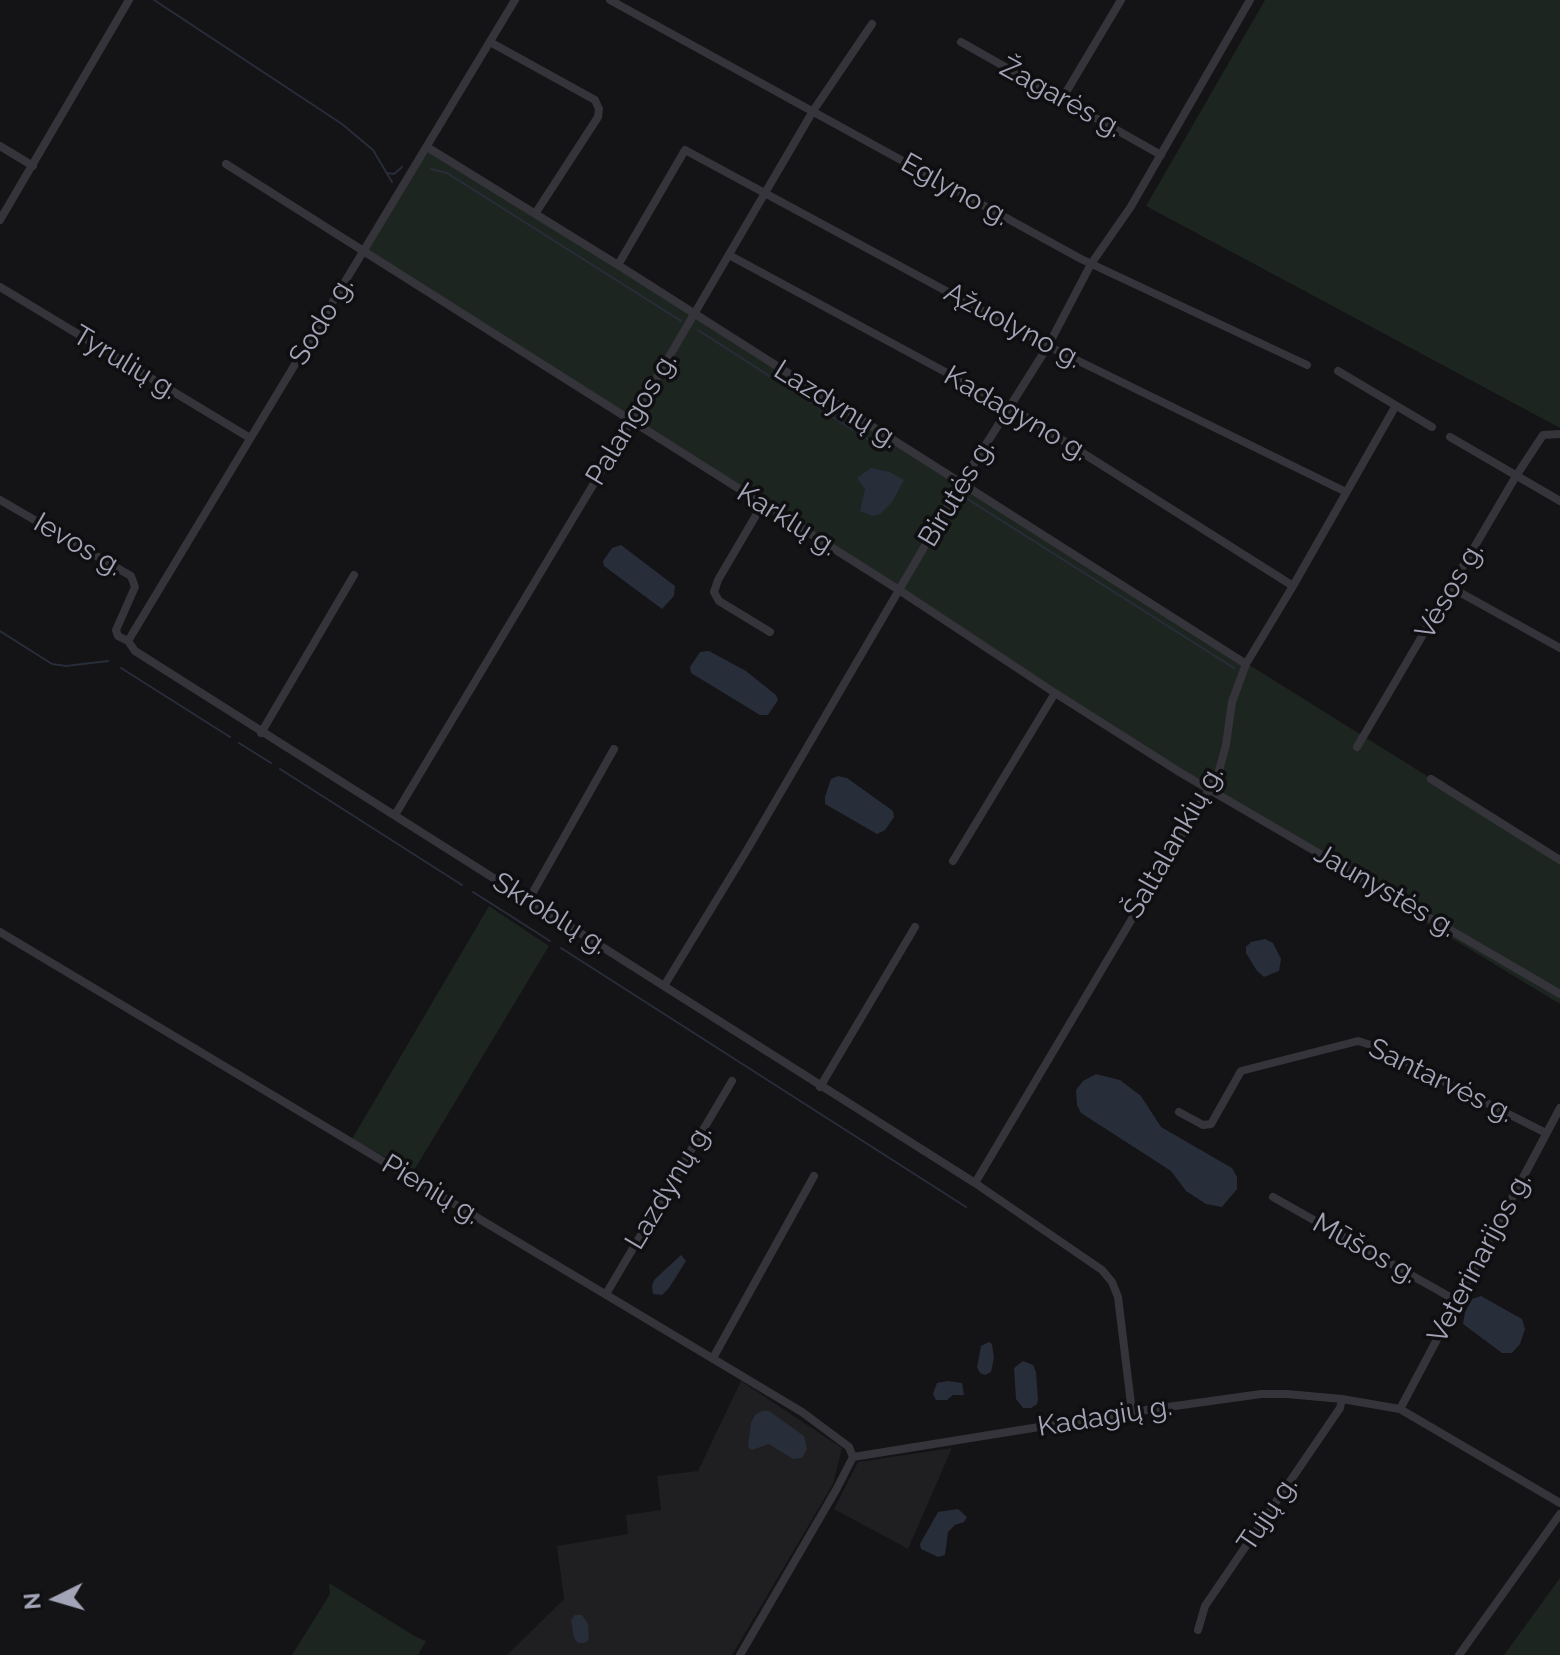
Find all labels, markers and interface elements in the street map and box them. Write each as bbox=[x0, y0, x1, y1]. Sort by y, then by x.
street label: Žagarės g. bbox=[994, 51, 1128, 145]
street label: Eglyno g. bbox=[895, 146, 1015, 234]
street label: Sodo g. bbox=[282, 271, 362, 371]
street label: Ąžuolyno g. bbox=[938, 276, 1088, 376]
street label: Tyrulių g. bbox=[66, 319, 184, 407]
street label: Palangos g. bbox=[579, 347, 685, 491]
street label: Lazdynų g. bbox=[768, 354, 904, 456]
street label: Kadagyno g. bbox=[938, 359, 1094, 469]
street label: Birutės g. bbox=[912, 433, 1002, 553]
street label: Karklų g. bbox=[731, 476, 843, 564]
street label: Ievos g. bbox=[28, 506, 128, 584]
street label: Vėsos g. bbox=[1409, 536, 1491, 646]
street label: Šaltalankių g. bbox=[1117, 760, 1231, 924]
street label: Jaunystės g. bbox=[1308, 837, 1462, 945]
street label: Skroblų g. bbox=[486, 866, 614, 962]
street label: Santarvės g. bbox=[1363, 1031, 1519, 1131]
street label: Lazdynų g. bbox=[618, 1118, 720, 1256]
street label: Pienių g. bbox=[376, 1148, 486, 1232]
street label: Veterinarijos g. bbox=[1421, 1167, 1539, 1349]
street label: Mūšos g. bbox=[1307, 1207, 1423, 1291]
street label: Kadagių g. bbox=[1035, 1390, 1175, 1444]
street label: Tujų g. bbox=[1231, 1470, 1305, 1558]
north arrow bbox=[16, 1559, 96, 1639]
text: N bbox=[18, 1592, 46, 1611]

